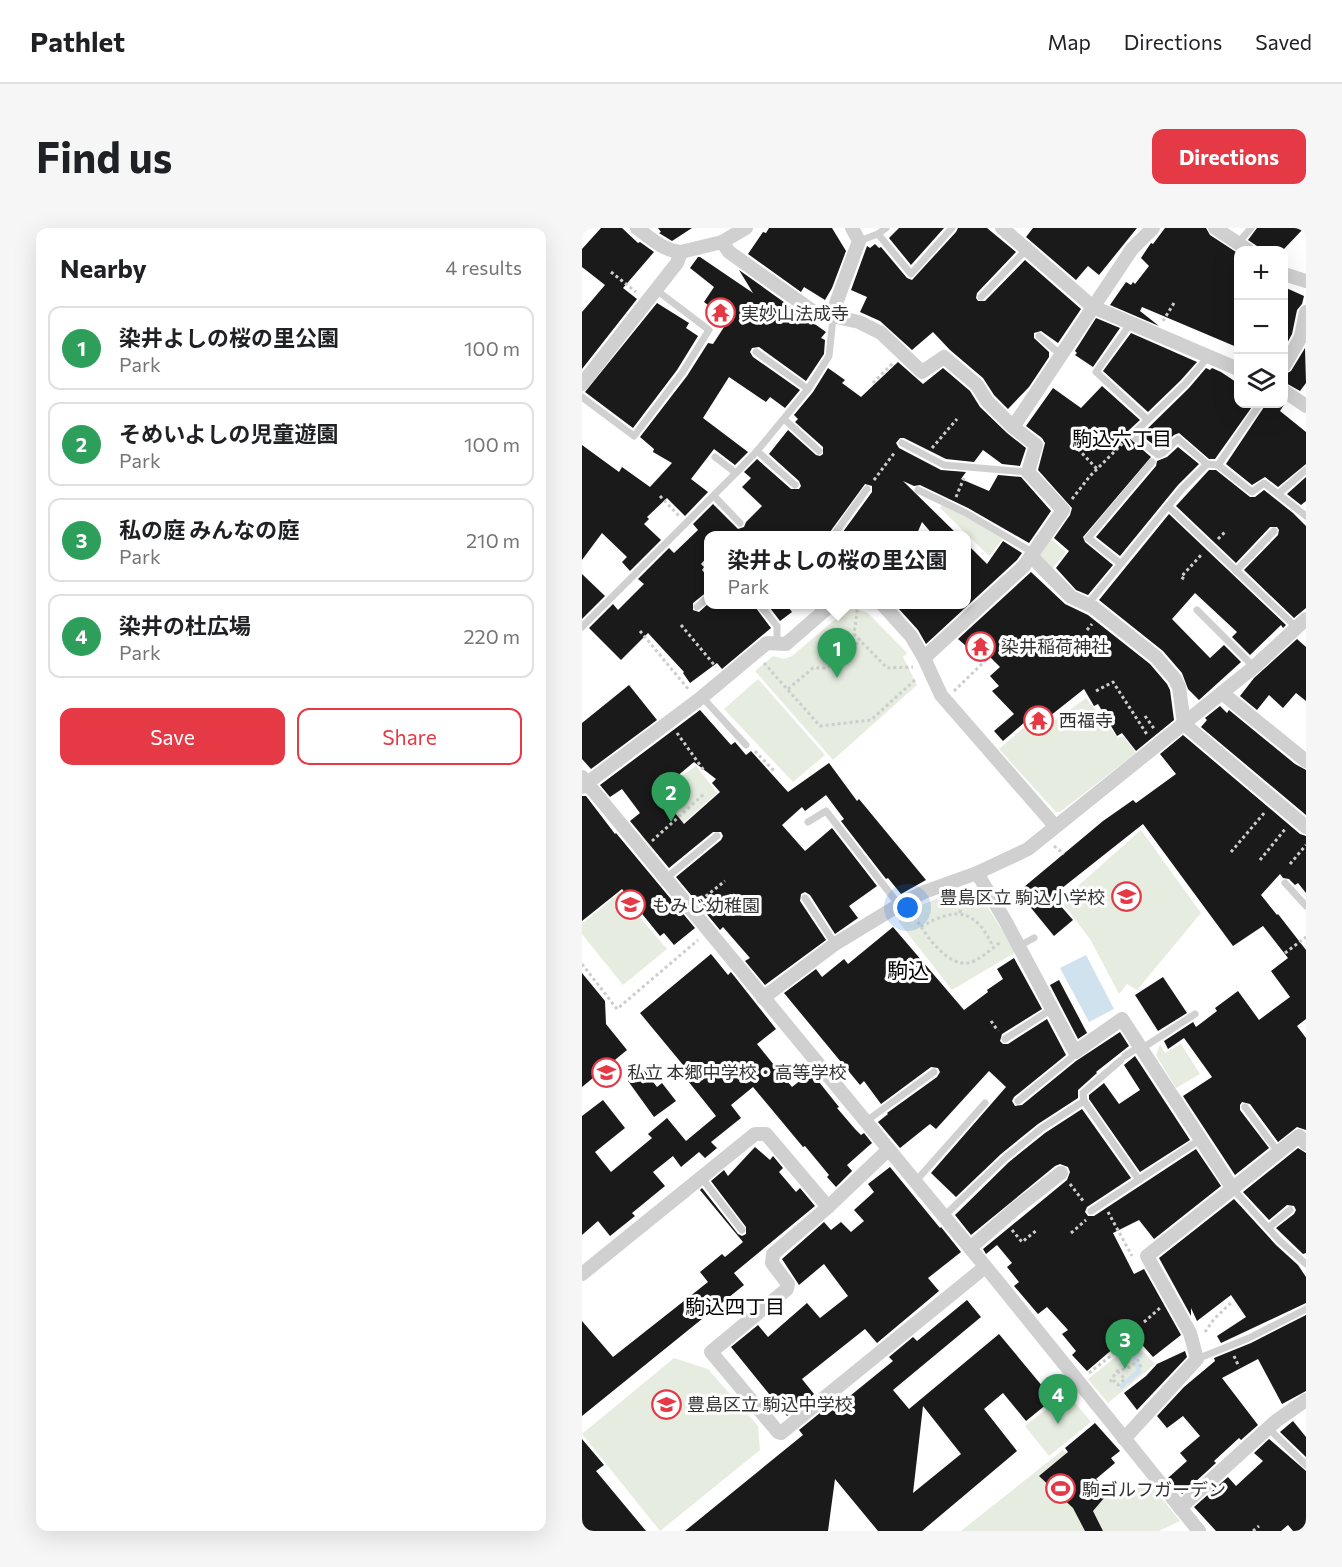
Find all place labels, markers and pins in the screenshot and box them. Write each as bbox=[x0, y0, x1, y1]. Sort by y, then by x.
temple icon: 実妙山法成寺 bbox=[704, 297, 736, 329]
place label: 実妙山法成寺 bbox=[741, 302, 849, 324]
pin: 1 bbox=[818, 628, 856, 678]
temple icon: 染井稲荷神社 bbox=[964, 630, 996, 662]
place label: 染井稲荷神社 bbox=[1001, 635, 1109, 657]
temple icon: 西福寺 bbox=[1022, 704, 1054, 736]
place label: 西福寺 bbox=[1059, 709, 1113, 731]
pin: 2 bbox=[652, 772, 691, 822]
school or university icon: 豊島区立 駒込小学校 bbox=[1110, 881, 1142, 913]
place label: 豊島区立 駒込小学校 bbox=[940, 886, 1105, 908]
school or university icon: もみじ幼稚園 bbox=[615, 889, 647, 921]
place label: もみじ幼稚園 bbox=[652, 894, 760, 916]
school or university icon: 私立 本郷中学校・高等学校 bbox=[590, 1056, 622, 1088]
place label: 私立 本郷中学校・高等学校 bbox=[627, 1061, 846, 1083]
pin: 3 bbox=[1106, 1320, 1144, 1369]
pin: 4 bbox=[1038, 1374, 1078, 1424]
school or university icon: 豊島区立 駒込中学校 bbox=[650, 1388, 682, 1420]
place label: 豊島区立 駒込中学校 bbox=[687, 1393, 852, 1415]
sports icon: 駒ゴルフガーデン bbox=[1045, 1473, 1077, 1505]
place label: 駒ゴルフガーデン bbox=[1082, 1478, 1226, 1500]

